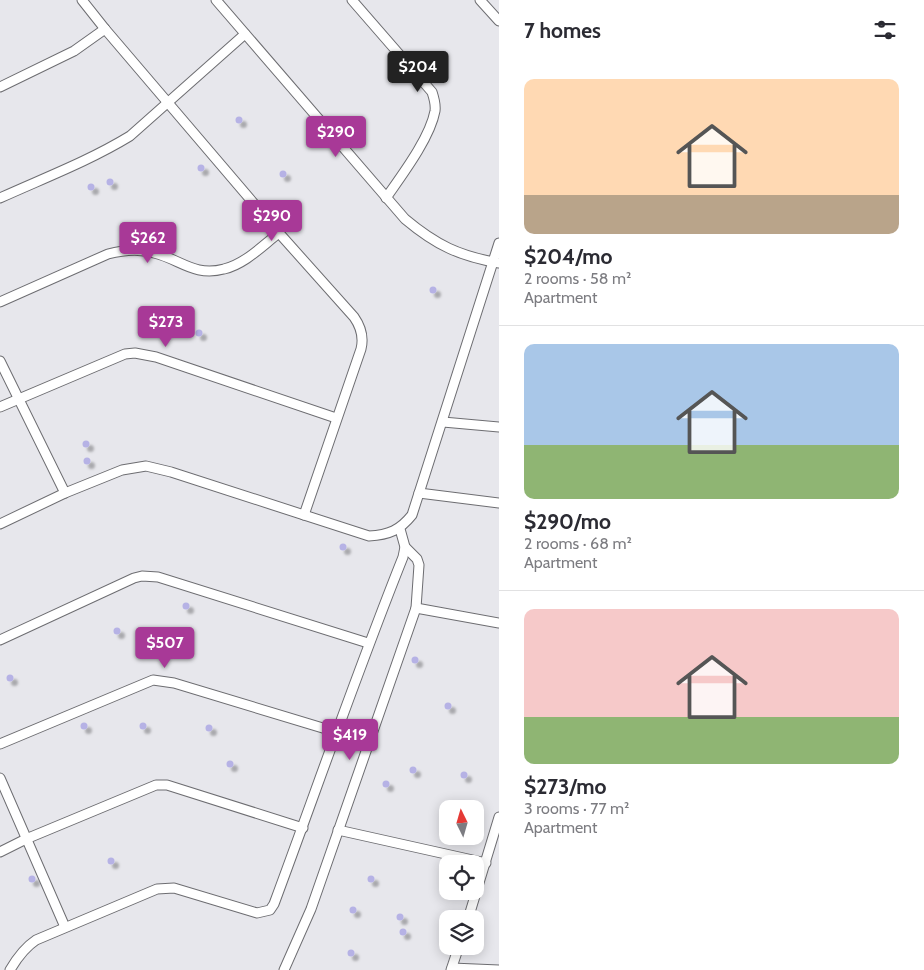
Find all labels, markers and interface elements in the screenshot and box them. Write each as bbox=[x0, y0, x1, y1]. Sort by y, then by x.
icon: filters bbox=[871, 16, 899, 44]
text: 7 homes bbox=[524, 18, 601, 43]
pin: $204 bbox=[388, 51, 448, 93]
text: $204 bbox=[399, 57, 437, 76]
icon: home bbox=[667, 111, 757, 201]
pin: $290 bbox=[306, 116, 366, 158]
text: $290 bbox=[317, 122, 355, 141]
pin: $290 bbox=[242, 200, 302, 242]
text: $290 bbox=[253, 206, 291, 225]
pin: $262 bbox=[118, 222, 178, 264]
text: $262 bbox=[130, 228, 166, 247]
text: $204/mo bbox=[524, 244, 612, 269]
text: 2 rooms · 58 m² bbox=[524, 269, 631, 288]
text: Apartment bbox=[524, 288, 597, 307]
pin: $273 bbox=[136, 306, 196, 348]
text: $273 bbox=[149, 312, 183, 331]
icon: home bbox=[667, 377, 757, 467]
text: $290/mo bbox=[524, 509, 611, 534]
text: 2 rooms · 68 m² bbox=[524, 534, 632, 553]
text: Apartment bbox=[524, 553, 597, 572]
pin: $507 bbox=[135, 626, 195, 669]
text: $507 bbox=[146, 633, 184, 652]
icon: home bbox=[667, 642, 757, 732]
pin: $419 bbox=[320, 718, 380, 761]
text: $419 bbox=[333, 725, 367, 744]
text: $273/mo bbox=[524, 774, 607, 799]
text: 3 rooms · 77 m² bbox=[524, 799, 629, 818]
north arrow bbox=[439, 800, 484, 845]
map controls bbox=[439, 800, 484, 955]
text: Apartment bbox=[524, 818, 597, 837]
button: locate bbox=[439, 855, 484, 900]
button: layers bbox=[439, 910, 484, 955]

